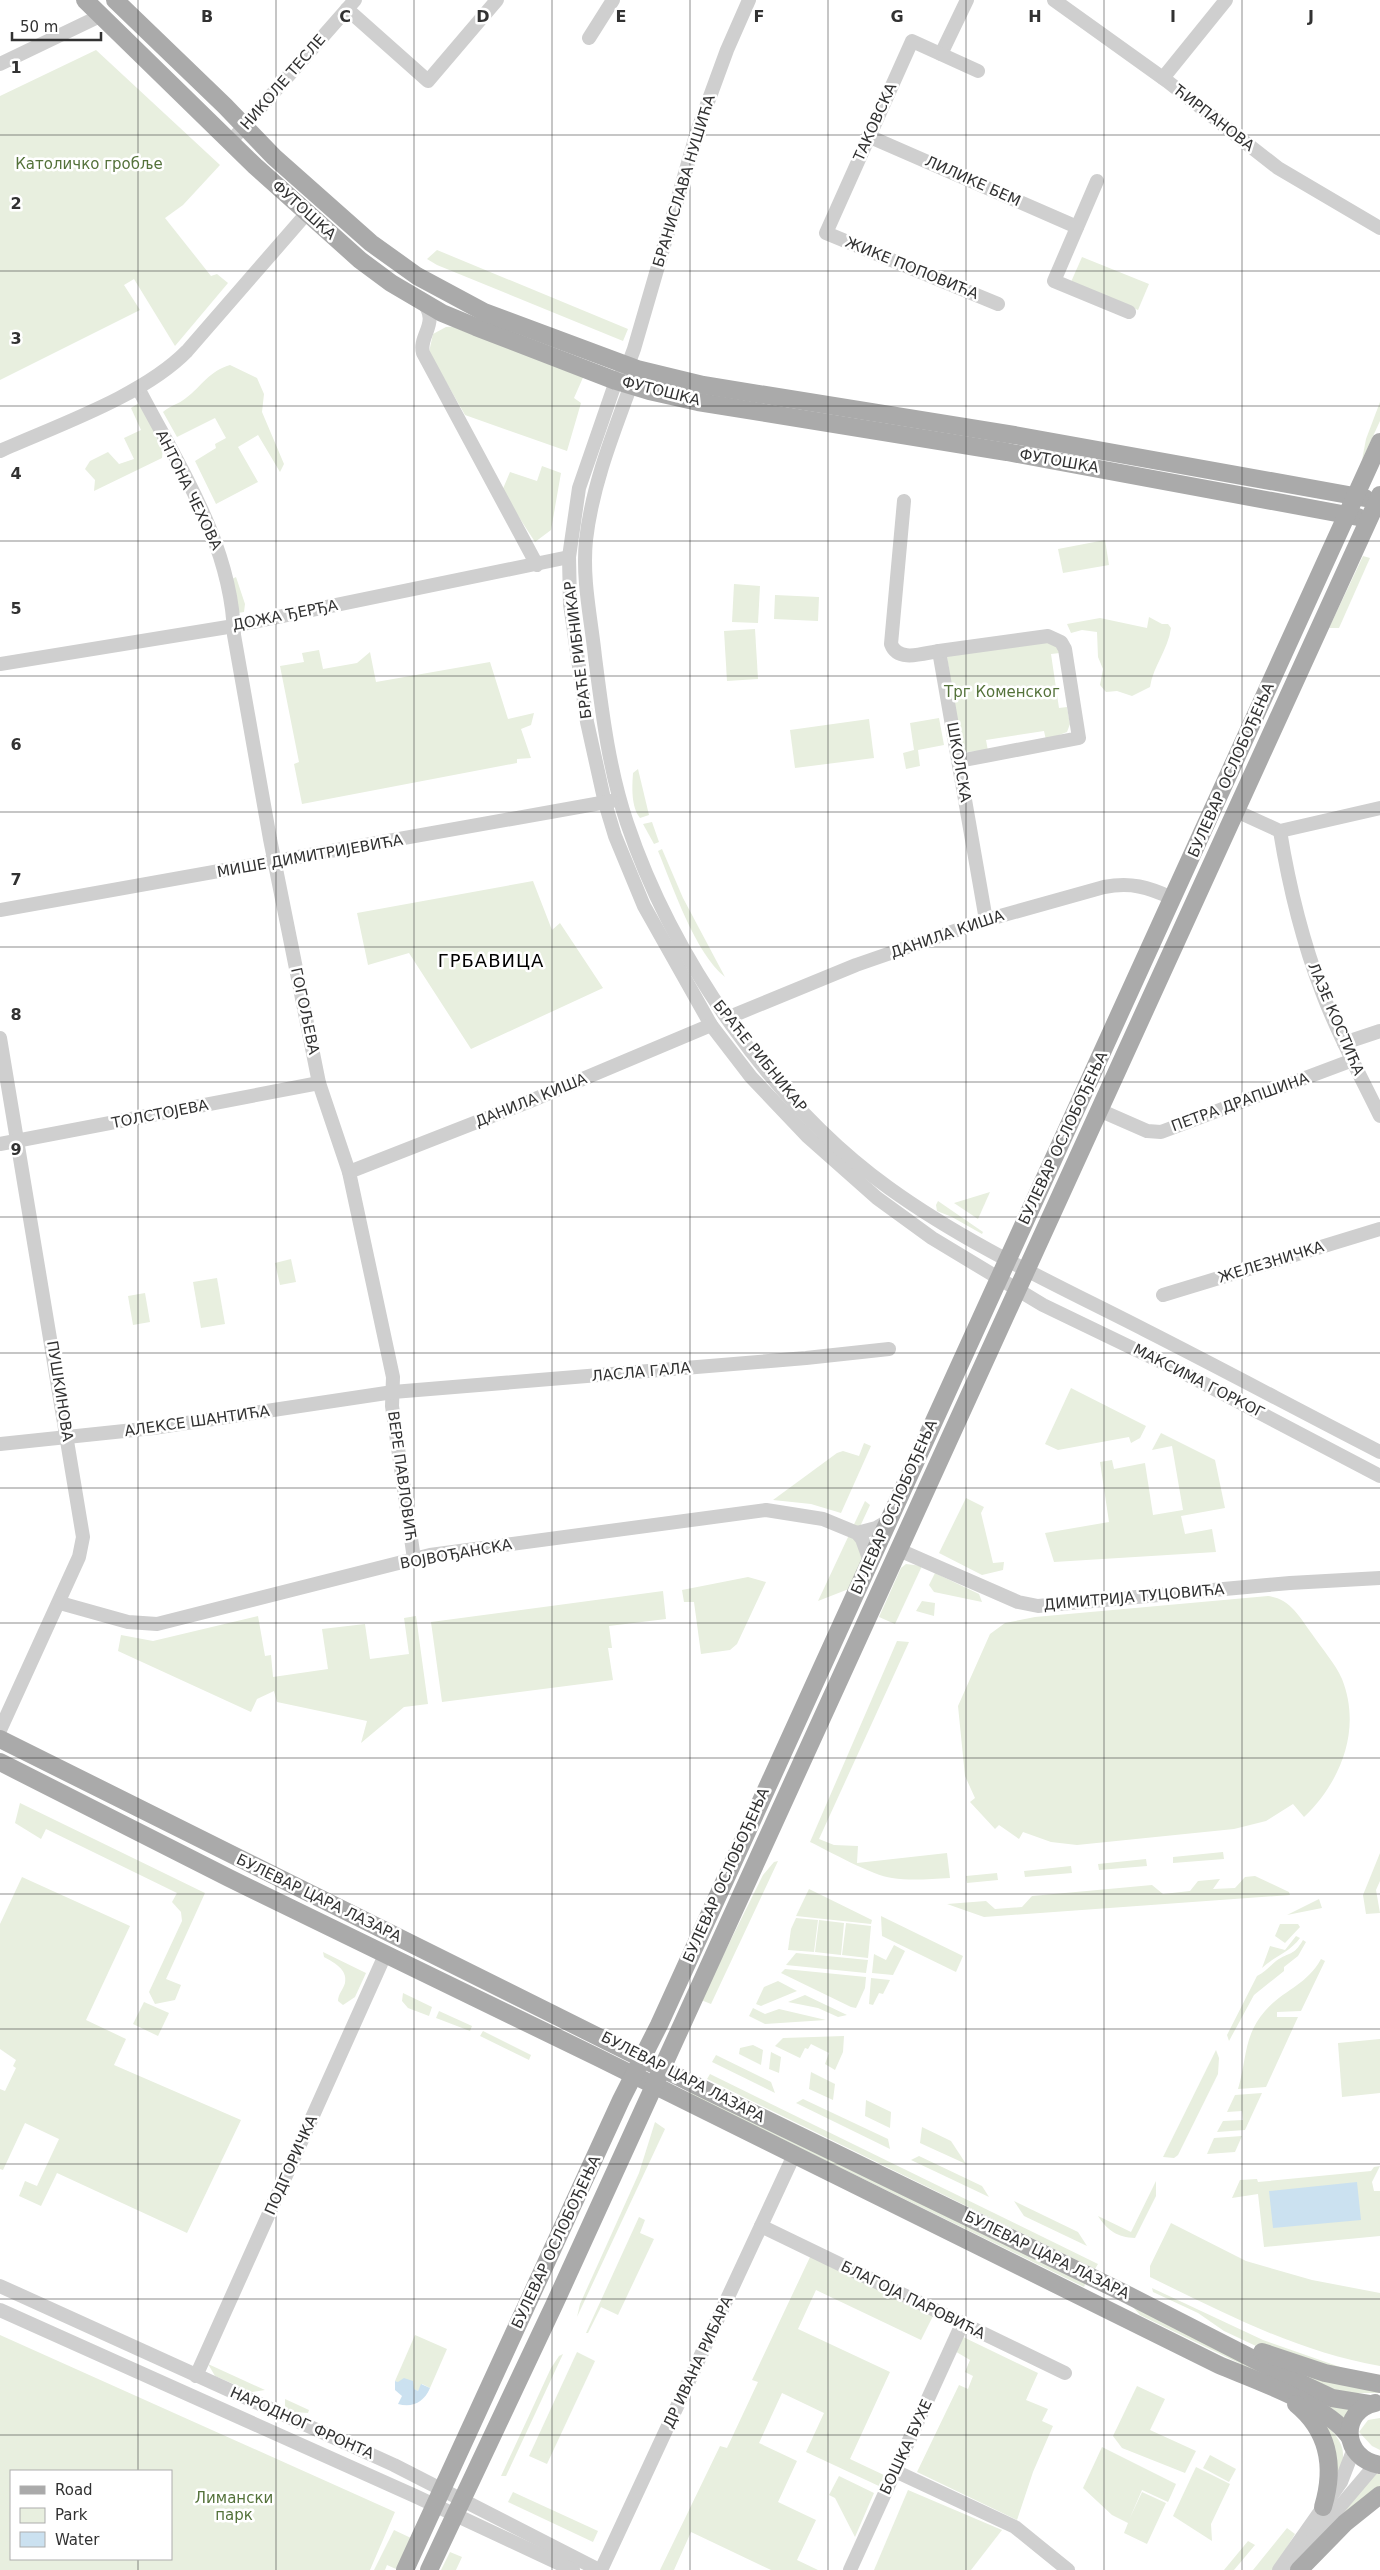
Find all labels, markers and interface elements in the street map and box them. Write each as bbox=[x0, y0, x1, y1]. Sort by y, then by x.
text: B bbox=[201, 7, 213, 26]
text: C bbox=[339, 7, 351, 26]
text: D bbox=[476, 7, 490, 26]
text: E bbox=[616, 7, 626, 26]
text: F bbox=[754, 7, 764, 26]
text: G bbox=[890, 7, 904, 26]
text: H bbox=[1028, 7, 1042, 26]
text: I bbox=[1170, 7, 1176, 26]
text: J bbox=[1307, 7, 1314, 26]
scale bar bbox=[12, 10, 101, 42]
text: 50 m bbox=[20, 18, 58, 36]
street label: НИКОЛЕ ТЕСЛЕ bbox=[237, 31, 329, 133]
text: 1 bbox=[10, 58, 22, 77]
street label: ТАКОВСКА bbox=[849, 80, 901, 165]
street label: ЋИРПАНОВА bbox=[1169, 80, 1258, 155]
street label: БРАНИСЛАВА НУШИЋА bbox=[649, 92, 719, 269]
street label: ЛИЛИКЕ БЕМ bbox=[922, 152, 1024, 210]
park label: Католичко гробље bbox=[15, 155, 163, 173]
street label: ФУТОШКА bbox=[268, 177, 340, 244]
text: 2 bbox=[10, 194, 22, 213]
street label: ЖИКЕ ПОПОВИЋА bbox=[843, 233, 982, 303]
text: 3 bbox=[10, 329, 22, 348]
street label: ФУТОШКА bbox=[620, 373, 703, 410]
street label: АНТОНА ЧЕХОВА bbox=[152, 427, 226, 554]
street label: ФУТОШКА bbox=[1018, 445, 1101, 477]
text: 4 bbox=[10, 464, 22, 483]
street label: БРАЋЕ РИБНИКАР bbox=[561, 580, 595, 720]
street label: ДОЖА ЂЕРЂА bbox=[231, 596, 340, 634]
text: 5 bbox=[10, 599, 22, 618]
street label: БУЛЕВАР ОСЛОБОЂЕЊА bbox=[1184, 679, 1278, 860]
park label: Трг Коменског bbox=[943, 683, 1060, 701]
street label: ШКОЛСКА bbox=[943, 720, 975, 804]
text: 6 bbox=[10, 735, 22, 754]
street label: МИШЕ ДИМИТРИЈЕВИЋА bbox=[216, 831, 405, 881]
text: 7 bbox=[10, 870, 22, 889]
street label: ДАНИЛА КИША bbox=[888, 906, 1007, 962]
district label: ГРБАВИЦА bbox=[438, 950, 544, 971]
street label: ЛАЗЕ КОСТИЋА bbox=[1304, 960, 1368, 1079]
street label: ГОГОЉЕВА bbox=[287, 966, 323, 1057]
street label: БРАЋЕ РИБНИКАР bbox=[709, 996, 811, 1116]
text: 8 bbox=[10, 1005, 22, 1024]
street label: БУЛЕВАР ОСЛОБОЂЕЊА bbox=[1015, 1048, 1111, 1228]
street label: ПЕТРА ДРАПШИНА bbox=[1169, 1068, 1312, 1135]
street label: ДАНИЛА КИША bbox=[472, 1069, 590, 1131]
street label: ТОЛСТОЈЕВА bbox=[109, 1096, 211, 1132]
text: 9 bbox=[10, 1140, 22, 1159]
street label: ЖЕЛЕЗНИЧКА bbox=[1216, 1237, 1327, 1287]
street label: ПУШКИНОВА bbox=[43, 1339, 77, 1443]
street label: МАКСИМА ГОРКОГ bbox=[1130, 1340, 1268, 1422]
street label: ЛАСЛА ГАЛА bbox=[591, 1359, 692, 1385]
street label: АЛЕКСЕ ШАНТИЋА bbox=[123, 1402, 271, 1440]
street label: ВЕРЕ ПАВЛОВИЋ bbox=[384, 1410, 420, 1542]
street label: БУЛЕВАР ОСЛОБОЂЕЊА bbox=[847, 1416, 941, 1597]
street label: ВОЈВОЂАНСКА bbox=[399, 1535, 514, 1573]
street label: ДИМИТРИЈА ТУЦОВИЋА bbox=[1043, 1580, 1226, 1614]
street label: БУЛЕВАР ОСЛОБОЂЕЊА bbox=[679, 1784, 773, 1965]
street label: БУЛЕВАР ЦАРА ЛАЗАРА bbox=[234, 1850, 405, 1946]
street label: БУЛЕВАР ЦАРА ЛАЗАРА bbox=[598, 2028, 768, 2126]
street label: ПОДГОРИЧКА bbox=[261, 2112, 321, 2218]
street label: БУЛЕВАР ОСЛОБОЂЕЊА bbox=[508, 2152, 604, 2332]
street label: БУЛЕВАР ЦАРА ЛАЗАРА bbox=[962, 2207, 1133, 2303]
street label: БЛАГОЈА ПАРОВИЋА bbox=[838, 2257, 989, 2343]
street label: ДР ИВАНА РИБАРА bbox=[659, 2292, 737, 2431]
street label: НАРОДНОГ ФРОНТА bbox=[227, 2383, 377, 2463]
street label: БОШКА БУХЕ bbox=[876, 2397, 936, 2497]
legend bbox=[10, 2470, 172, 2560]
text: Road bbox=[55, 2481, 93, 2499]
park label: Лимански парк bbox=[195, 2489, 273, 2524]
text: Park bbox=[55, 2506, 88, 2524]
text: Water bbox=[55, 2531, 100, 2549]

